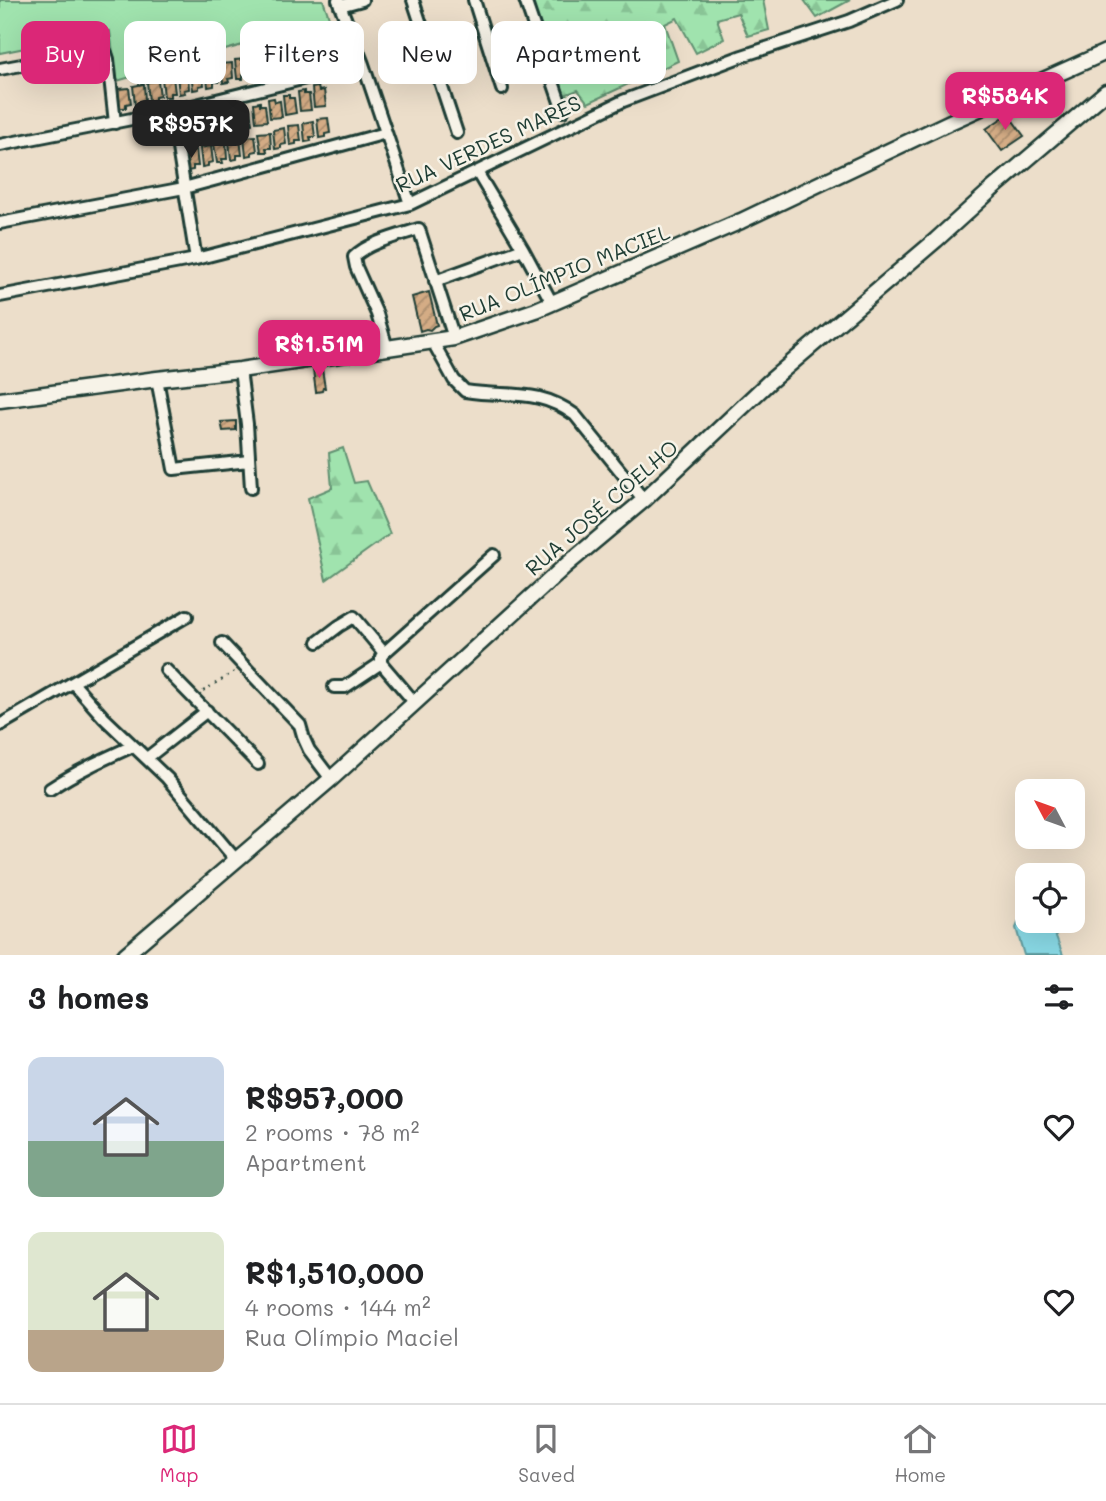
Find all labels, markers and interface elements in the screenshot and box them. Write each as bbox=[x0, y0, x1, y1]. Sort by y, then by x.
chip: Buy bbox=[21, 21, 110, 84]
chip: Rent bbox=[124, 21, 226, 84]
chip: Filters bbox=[240, 21, 364, 84]
chip: New bbox=[378, 21, 477, 84]
chip: Apartment bbox=[491, 21, 666, 84]
pin: R$584K bbox=[948, 72, 1062, 132]
text: R$584K bbox=[961, 80, 1049, 110]
street label: RUA VERDES MARES bbox=[391, 88, 585, 198]
pin: R$957K bbox=[134, 100, 248, 160]
text: R$957K bbox=[148, 108, 234, 138]
street label: RUA OLÍMPIO MACIEL bbox=[455, 217, 673, 327]
pin: R$1.51M bbox=[254, 320, 384, 380]
text: R$1.51M bbox=[274, 328, 364, 358]
street label: RUA JOSÉ COELHO bbox=[519, 433, 683, 581]
north arrow bbox=[1015, 779, 1085, 849]
map controls bbox=[1015, 779, 1085, 933]
button: locate bbox=[1015, 863, 1085, 933]
text: 3 homes bbox=[28, 977, 149, 1017]
icon: filters bbox=[1040, 978, 1078, 1016]
text: R$957,000 bbox=[245, 1077, 404, 1117]
icon: home bbox=[84, 1085, 168, 1169]
icon: heart bbox=[1040, 1108, 1078, 1146]
text: 2 rooms · 78 m² bbox=[245, 1117, 419, 1147]
text: Apartment bbox=[245, 1147, 367, 1177]
text: R$1,510,000 bbox=[245, 1252, 424, 1292]
icon: home bbox=[84, 1260, 168, 1344]
icon: heart bbox=[1040, 1283, 1078, 1321]
text: 4 rooms · 144 m² bbox=[245, 1292, 431, 1322]
text: Rua Olímpio Maciel bbox=[245, 1322, 459, 1352]
tab: Map bbox=[160, 1420, 199, 1487]
tab: Saved bbox=[518, 1420, 575, 1487]
tab: Home bbox=[894, 1420, 946, 1487]

